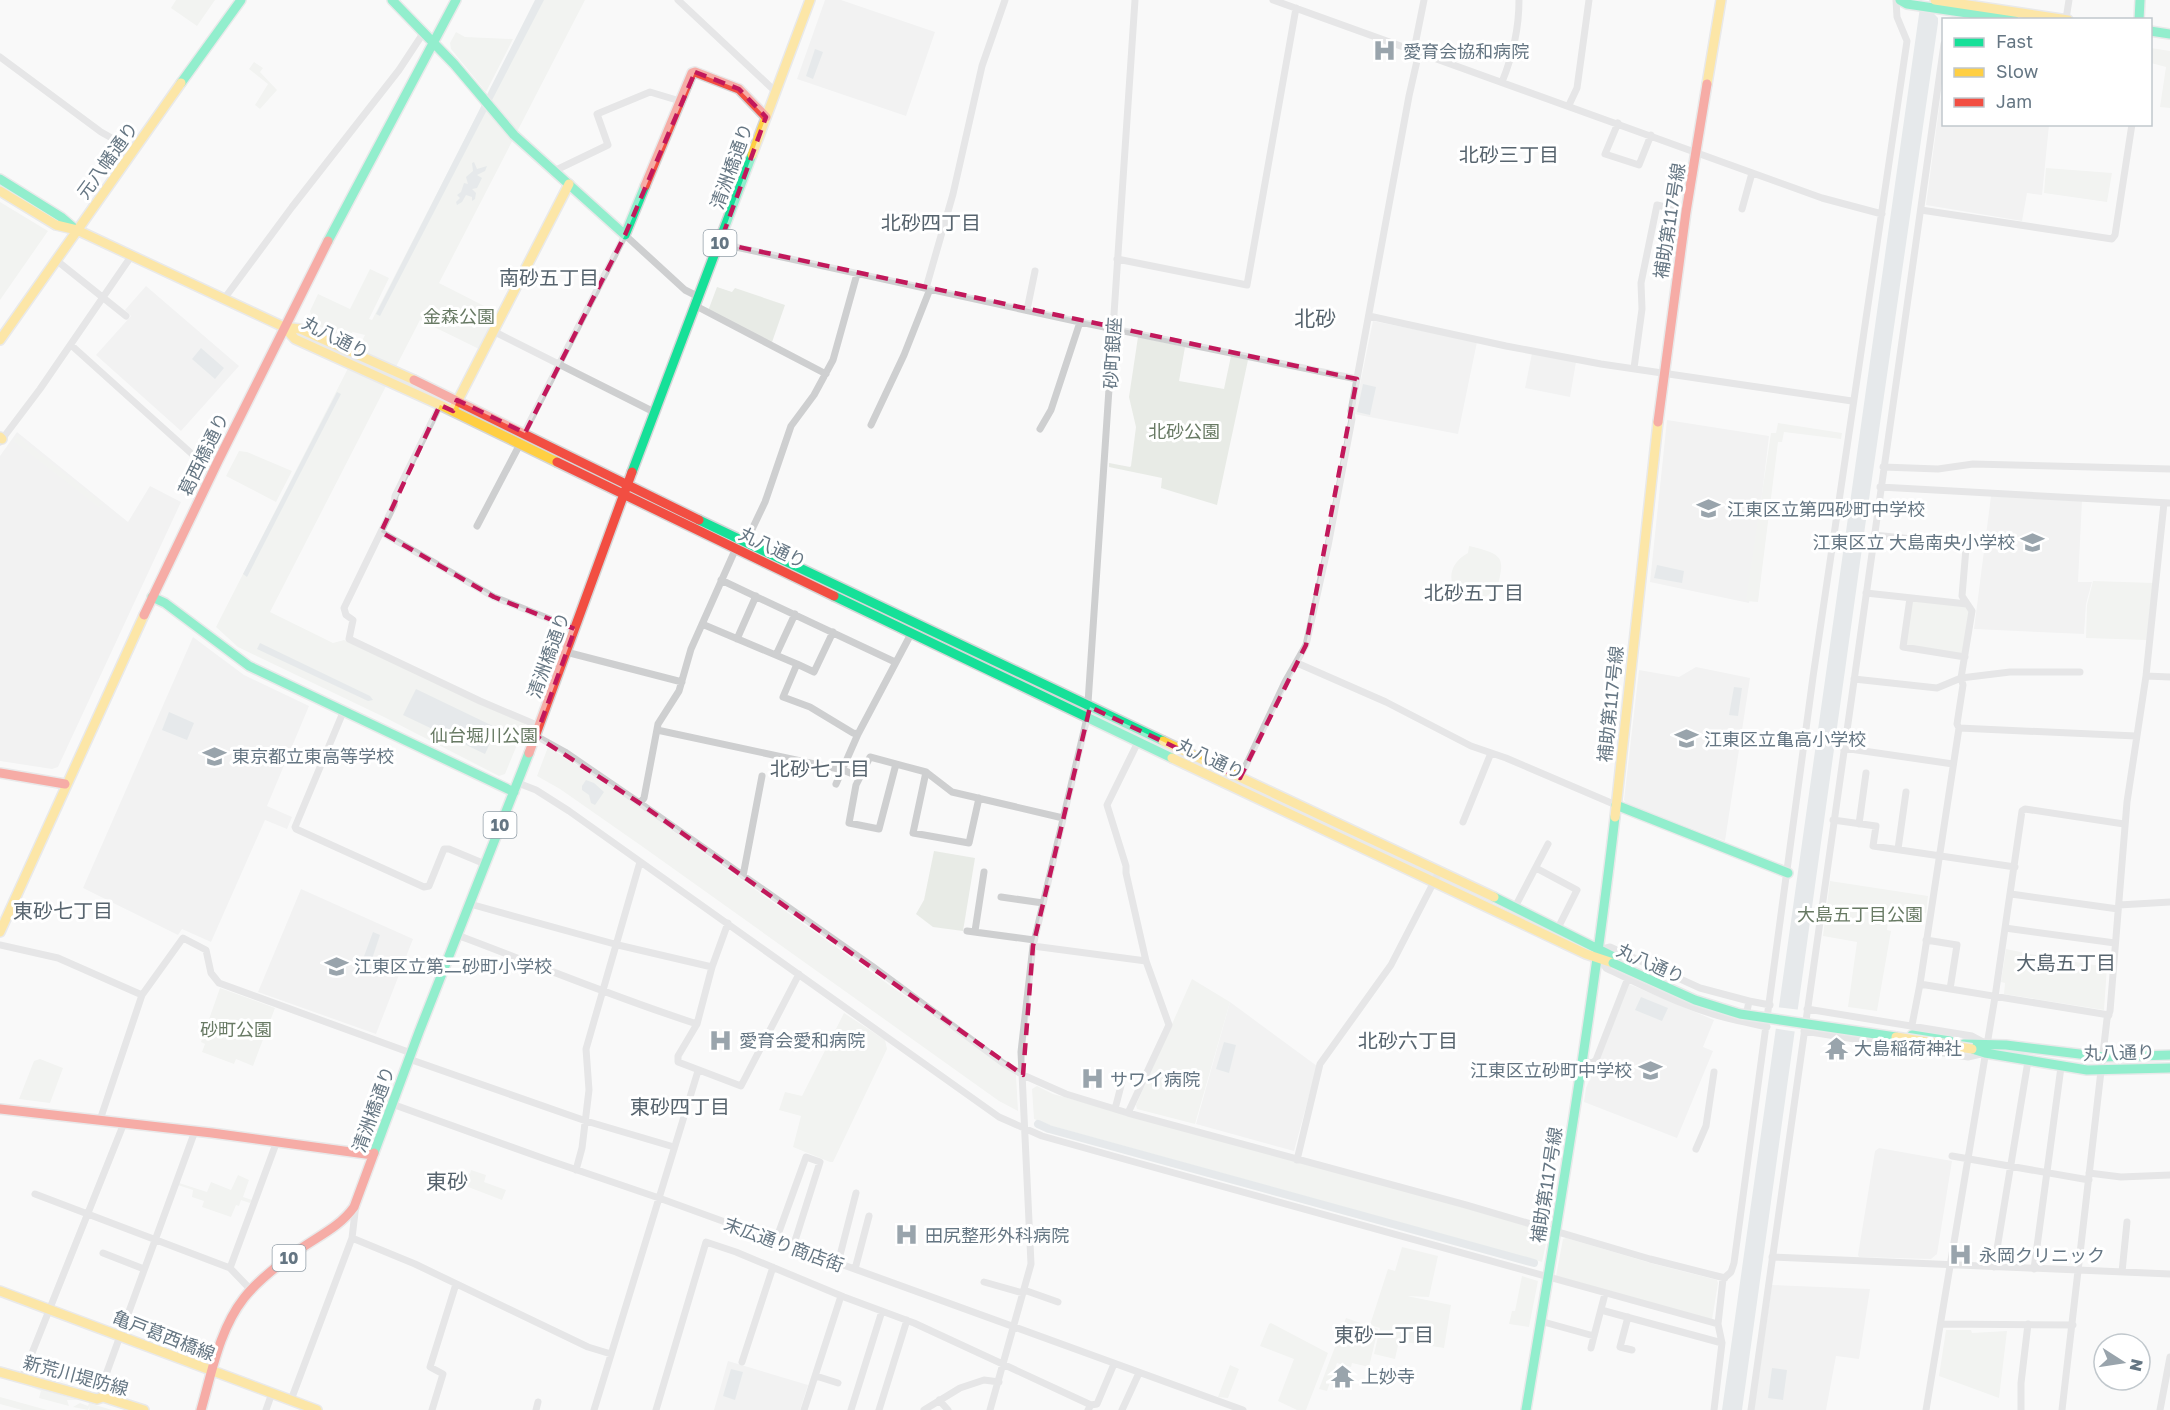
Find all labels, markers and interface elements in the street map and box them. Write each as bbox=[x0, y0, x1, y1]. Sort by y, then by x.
legend bbox=[1942, 18, 2152, 126]
text: Fast bbox=[1996, 30, 2033, 52]
hospital icon: 愛育会協和病院 bbox=[1372, 38, 1398, 64]
place label: 愛育会協和病院 bbox=[1403, 40, 1529, 62]
text: Slow bbox=[1996, 60, 2039, 82]
text: Jam bbox=[1996, 90, 2032, 112]
street label: 元八幡通り bbox=[72, 117, 142, 203]
street label: 清洲橋通り bbox=[705, 120, 757, 212]
district label: 北砂三丁目 bbox=[1459, 142, 1559, 166]
street label: 補助第117号線 bbox=[1649, 161, 1689, 281]
district label: 北砂四丁目 bbox=[881, 210, 981, 234]
road number: 10 bbox=[704, 230, 736, 256]
district label: 南砂五丁目 bbox=[499, 265, 599, 289]
park label: 金森公園 bbox=[423, 305, 495, 327]
district label: 北砂 bbox=[1294, 305, 1336, 331]
street label: 丸八通り bbox=[299, 311, 373, 363]
street label: 砂町銀座 bbox=[1099, 316, 1125, 390]
street label: 葛西橋通り bbox=[173, 409, 233, 499]
park label: 北砂公園 bbox=[1148, 420, 1220, 442]
school or university icon: 江東区立第四砂町中学校 bbox=[1696, 496, 1722, 522]
place label: 江東区立第四砂町中学校 bbox=[1727, 498, 1925, 520]
street label: 丸八通り bbox=[736, 522, 810, 572]
school or university icon: 江東区立 大島南央小学校 bbox=[2020, 529, 2046, 555]
place label: 江東区立 大島南央小学校 bbox=[1813, 531, 2015, 553]
district label: 北砂五丁目 bbox=[1424, 580, 1524, 604]
street label: 清洲橋通り bbox=[522, 609, 574, 701]
street label: 補助第117号線 bbox=[1593, 645, 1627, 763]
park label: 仙台堀川公園 bbox=[430, 724, 538, 746]
school or university icon: 江東区立亀高小学校 bbox=[1673, 726, 1699, 752]
place label: 江東区立亀高小学校 bbox=[1704, 728, 1866, 750]
street label: 丸八通り bbox=[1174, 733, 1248, 783]
school or university icon: 東京都立東高等学校 bbox=[201, 743, 227, 769]
place label: 東京都立東高等学校 bbox=[232, 745, 394, 767]
district label: 北砂七丁目 bbox=[770, 756, 870, 780]
road number: 10 bbox=[484, 812, 516, 838]
district label: 東砂七丁目 bbox=[13, 898, 113, 922]
park label: 大島五丁目公園 bbox=[1797, 903, 1923, 925]
street label: 丸八通り bbox=[1614, 938, 1688, 988]
district label: 大島五丁目 bbox=[2016, 950, 2116, 974]
school or university icon: 江東区立第二砂町小学校 bbox=[323, 953, 349, 979]
place label: 江東区立第二砂町小学校 bbox=[354, 955, 552, 977]
park label: 砂町公園 bbox=[200, 1018, 272, 1040]
hospital icon: 愛育会愛和病院 bbox=[708, 1027, 734, 1053]
district label: 北砂六丁目 bbox=[1358, 1028, 1458, 1052]
place label: 愛育会愛和病院 bbox=[739, 1029, 865, 1051]
temple icon: 大島稲荷神社 bbox=[1823, 1035, 1849, 1061]
place label: 大島稲荷神社 bbox=[1854, 1037, 1962, 1059]
street label: 丸八通り bbox=[2083, 1040, 2155, 1064]
school or university icon: 江東区立砂町中学校 bbox=[1637, 1057, 1663, 1083]
place label: 江東区立砂町中学校 bbox=[1470, 1059, 1632, 1081]
street label: 清洲橋通り bbox=[347, 1063, 399, 1155]
hospital icon: サワイ病院 bbox=[1079, 1066, 1105, 1092]
place label: サワイ病院 bbox=[1110, 1068, 1200, 1090]
district label: 東砂四丁目 bbox=[630, 1094, 730, 1118]
street label: 補助第117号線 bbox=[1526, 1125, 1566, 1245]
district label: 東砂 bbox=[426, 1168, 468, 1194]
street label: 末広通り商店街 bbox=[721, 1212, 847, 1276]
hospital icon: 田尻整形外科病院 bbox=[894, 1222, 920, 1248]
place label: 田尻整形外科病院 bbox=[925, 1224, 1069, 1246]
hospital icon: 永岡クリニック bbox=[1948, 1242, 1974, 1268]
place label: 永岡クリニック bbox=[1979, 1244, 2105, 1266]
road number: 10 bbox=[272, 1245, 306, 1271]
street label: 亀戸葛西橋線 bbox=[110, 1305, 218, 1365]
district label: 東砂一丁目 bbox=[1334, 1322, 1434, 1346]
north arrow bbox=[2092, 1332, 2152, 1392]
street label: 新荒川堤防線 bbox=[21, 1350, 131, 1400]
text: N bbox=[2126, 1357, 2148, 1373]
temple icon: 上妙寺 bbox=[1330, 1363, 1356, 1389]
place label: 上妙寺 bbox=[1361, 1365, 1415, 1387]

